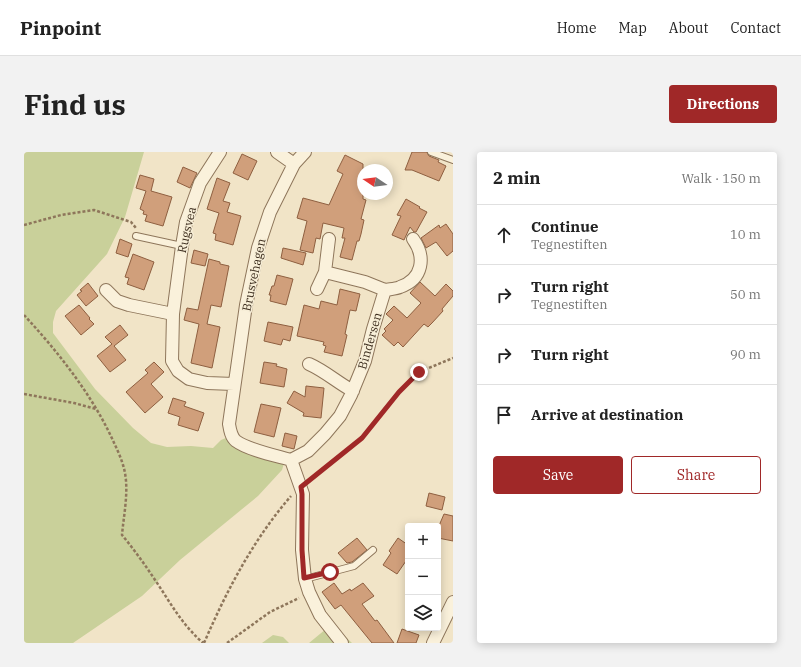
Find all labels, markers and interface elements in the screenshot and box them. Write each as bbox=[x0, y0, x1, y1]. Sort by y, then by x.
text: Pinpoint bbox=[20, 16, 101, 40]
text: Home bbox=[557, 19, 596, 37]
text: Map bbox=[618, 19, 647, 37]
text: About bbox=[669, 19, 708, 37]
text: Contact bbox=[730, 19, 781, 37]
button: Directions bbox=[669, 85, 777, 123]
text: Find us bbox=[24, 86, 126, 123]
north arrow bbox=[357, 164, 393, 200]
text: 2 min bbox=[493, 167, 541, 189]
text: Walk · 150 m bbox=[682, 170, 761, 187]
street label: Rugsvea bbox=[174, 205, 199, 255]
text: Continue bbox=[531, 217, 598, 236]
icon: ahead bbox=[493, 224, 515, 246]
text: 10 m bbox=[730, 226, 761, 243]
text: Tegnestiften bbox=[531, 236, 607, 253]
street label: Brusvehagen bbox=[238, 237, 269, 313]
text: Turn right bbox=[531, 277, 609, 296]
icon: right bbox=[493, 284, 515, 306]
text: 50 m bbox=[730, 286, 761, 303]
text: Tegnestiften bbox=[531, 296, 607, 313]
street label: Bindersen bbox=[354, 310, 385, 371]
icon: right bbox=[493, 344, 515, 366]
text: Turn right bbox=[531, 345, 609, 364]
text: 90 m bbox=[730, 346, 761, 363]
route end bbox=[410, 363, 428, 381]
icon: arrive bbox=[493, 404, 515, 426]
text: Arrive at destination bbox=[531, 405, 683, 424]
button: Save bbox=[493, 456, 623, 494]
button: Share bbox=[631, 456, 761, 494]
map controls bbox=[405, 523, 441, 631]
button: + bbox=[405, 523, 441, 559]
button: − bbox=[405, 559, 441, 595]
route start bbox=[321, 563, 339, 581]
button: layers bbox=[405, 595, 441, 631]

